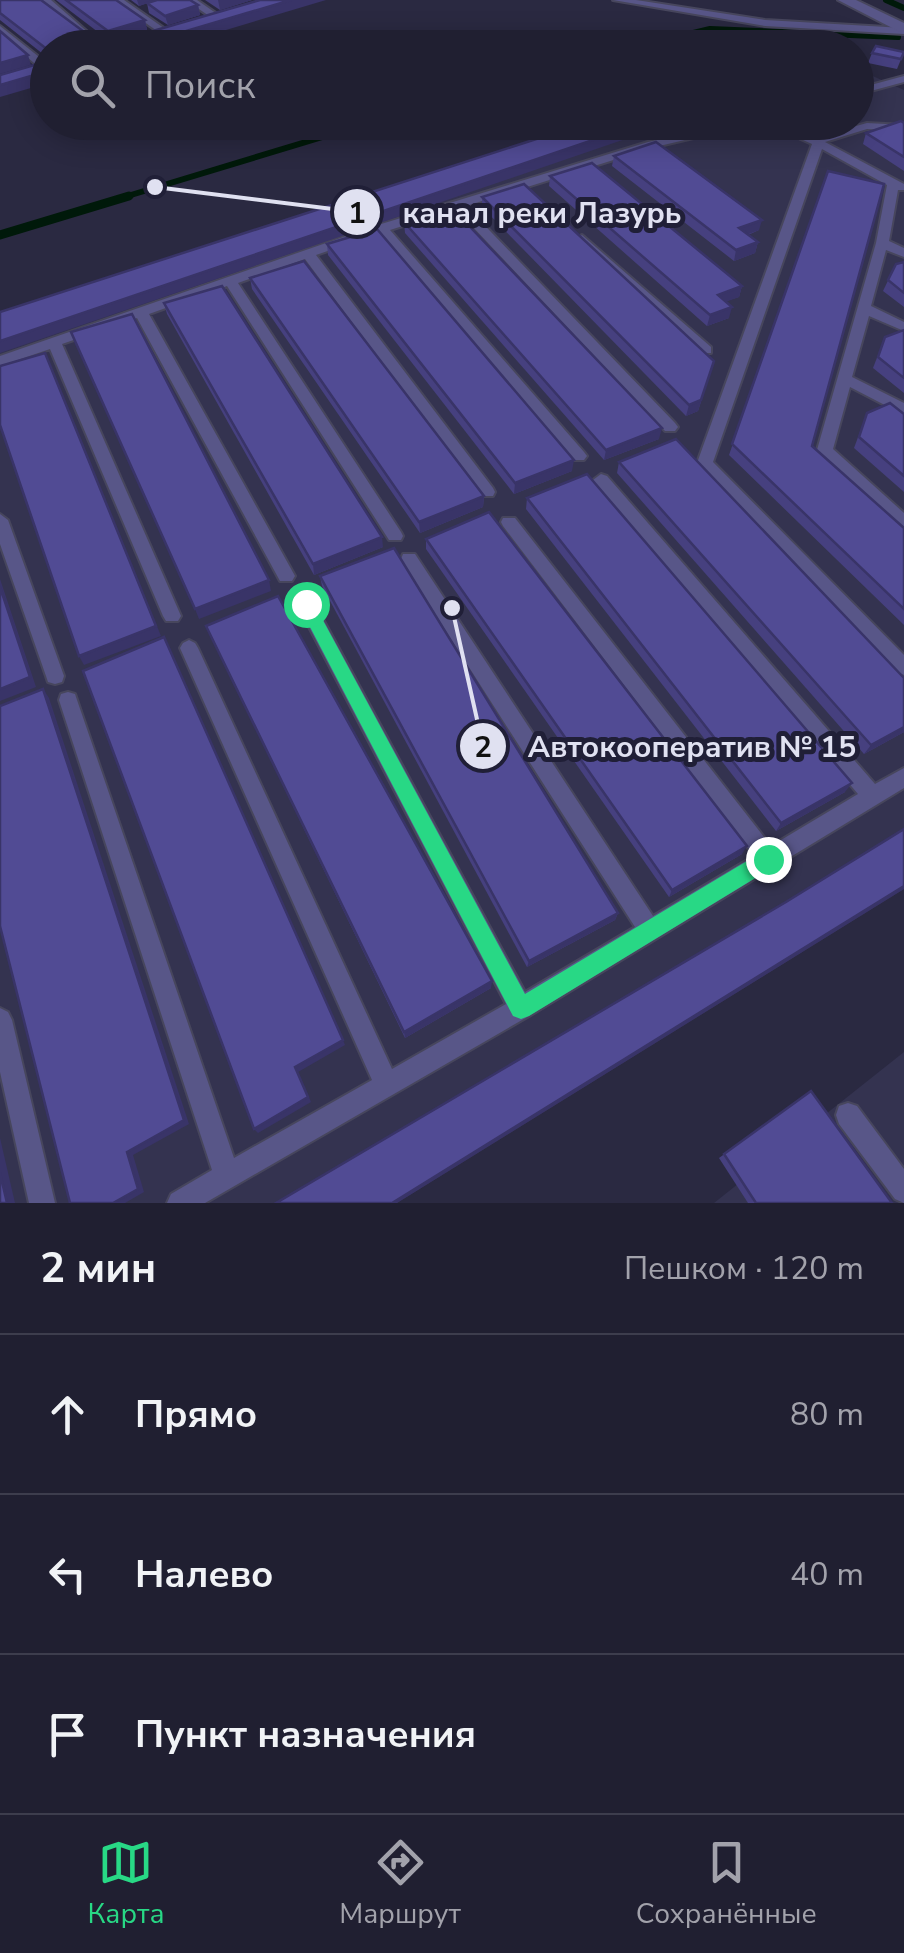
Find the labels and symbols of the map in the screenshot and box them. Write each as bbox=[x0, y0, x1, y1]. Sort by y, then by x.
callout: канал реки Лазурь bbox=[332, 182, 701, 242]
text: 1 bbox=[348, 193, 366, 234]
text: канал реки Лазурь bbox=[403, 193, 681, 234]
route start bbox=[284, 582, 330, 628]
callout: Автокооператив № 15 bbox=[458, 716, 876, 776]
text: 2 bbox=[474, 727, 492, 768]
text: Автокооператив № 15 bbox=[528, 727, 856, 768]
route end bbox=[746, 837, 792, 883]

